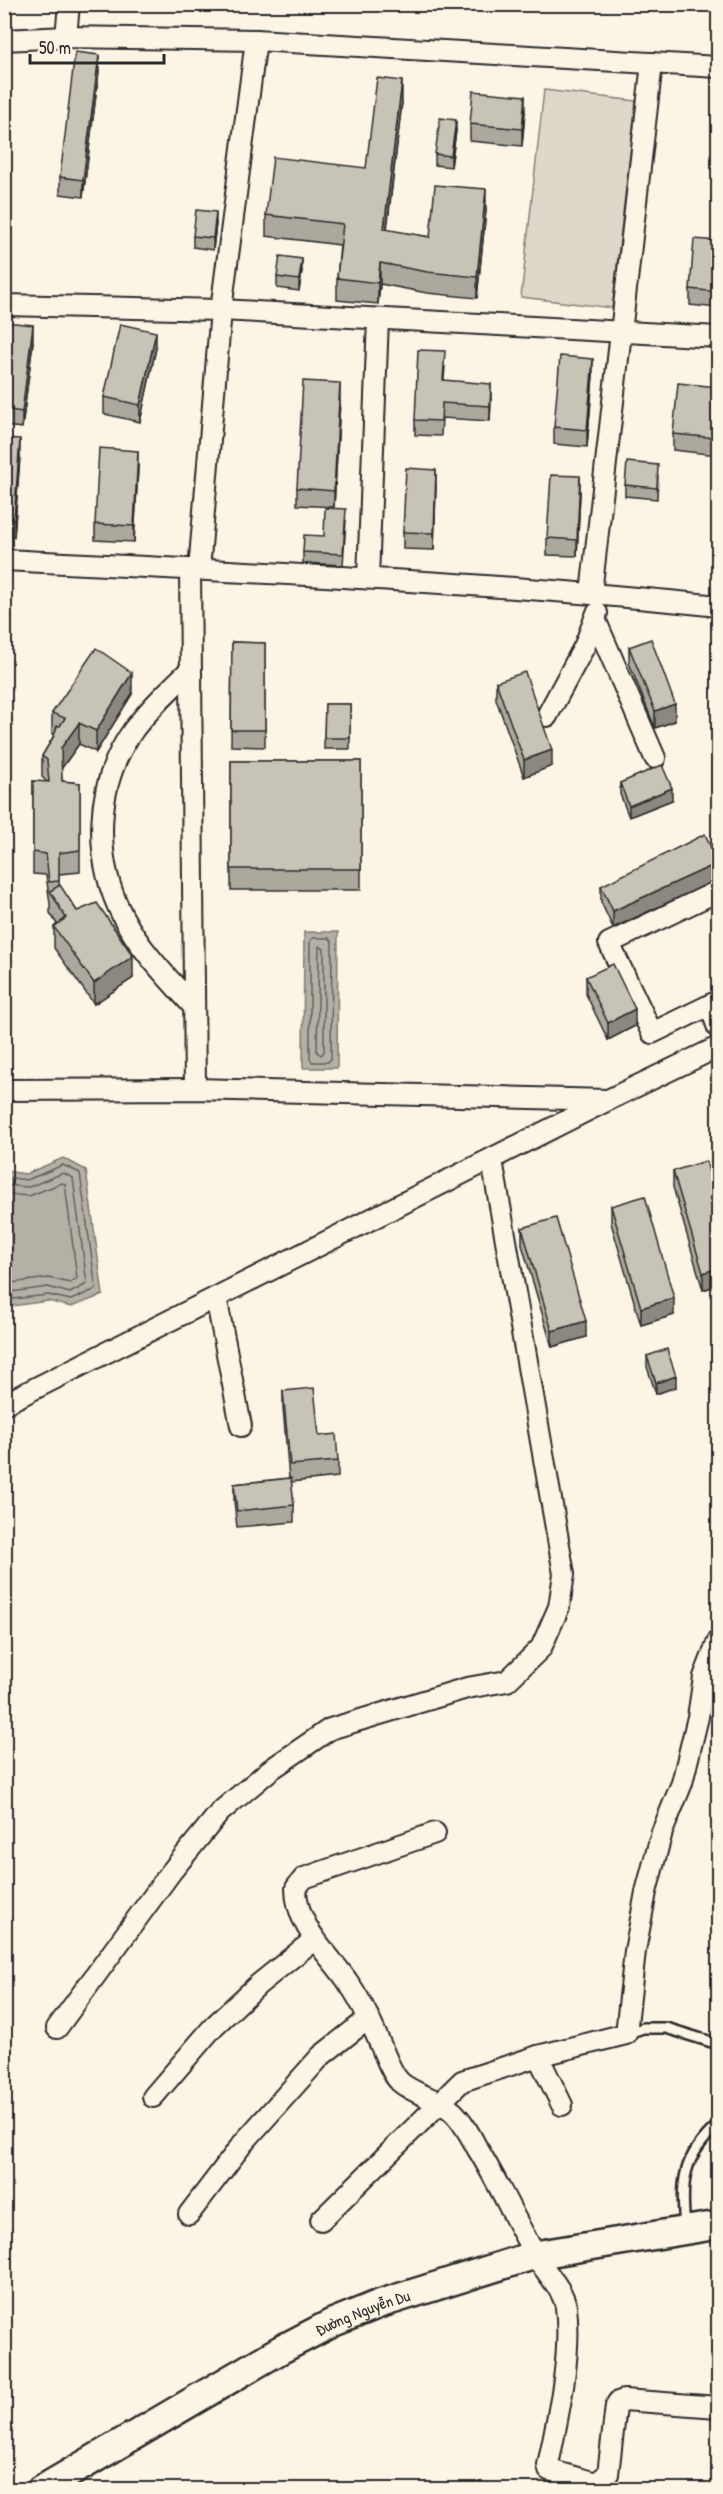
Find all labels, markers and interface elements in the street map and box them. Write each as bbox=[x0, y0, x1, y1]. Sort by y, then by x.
scale bar bbox=[30, 27, 164, 65]
text: 50 m bbox=[39, 35, 71, 60]
street label: Đường Nguyễn Du bbox=[311, 2284, 413, 2341]

